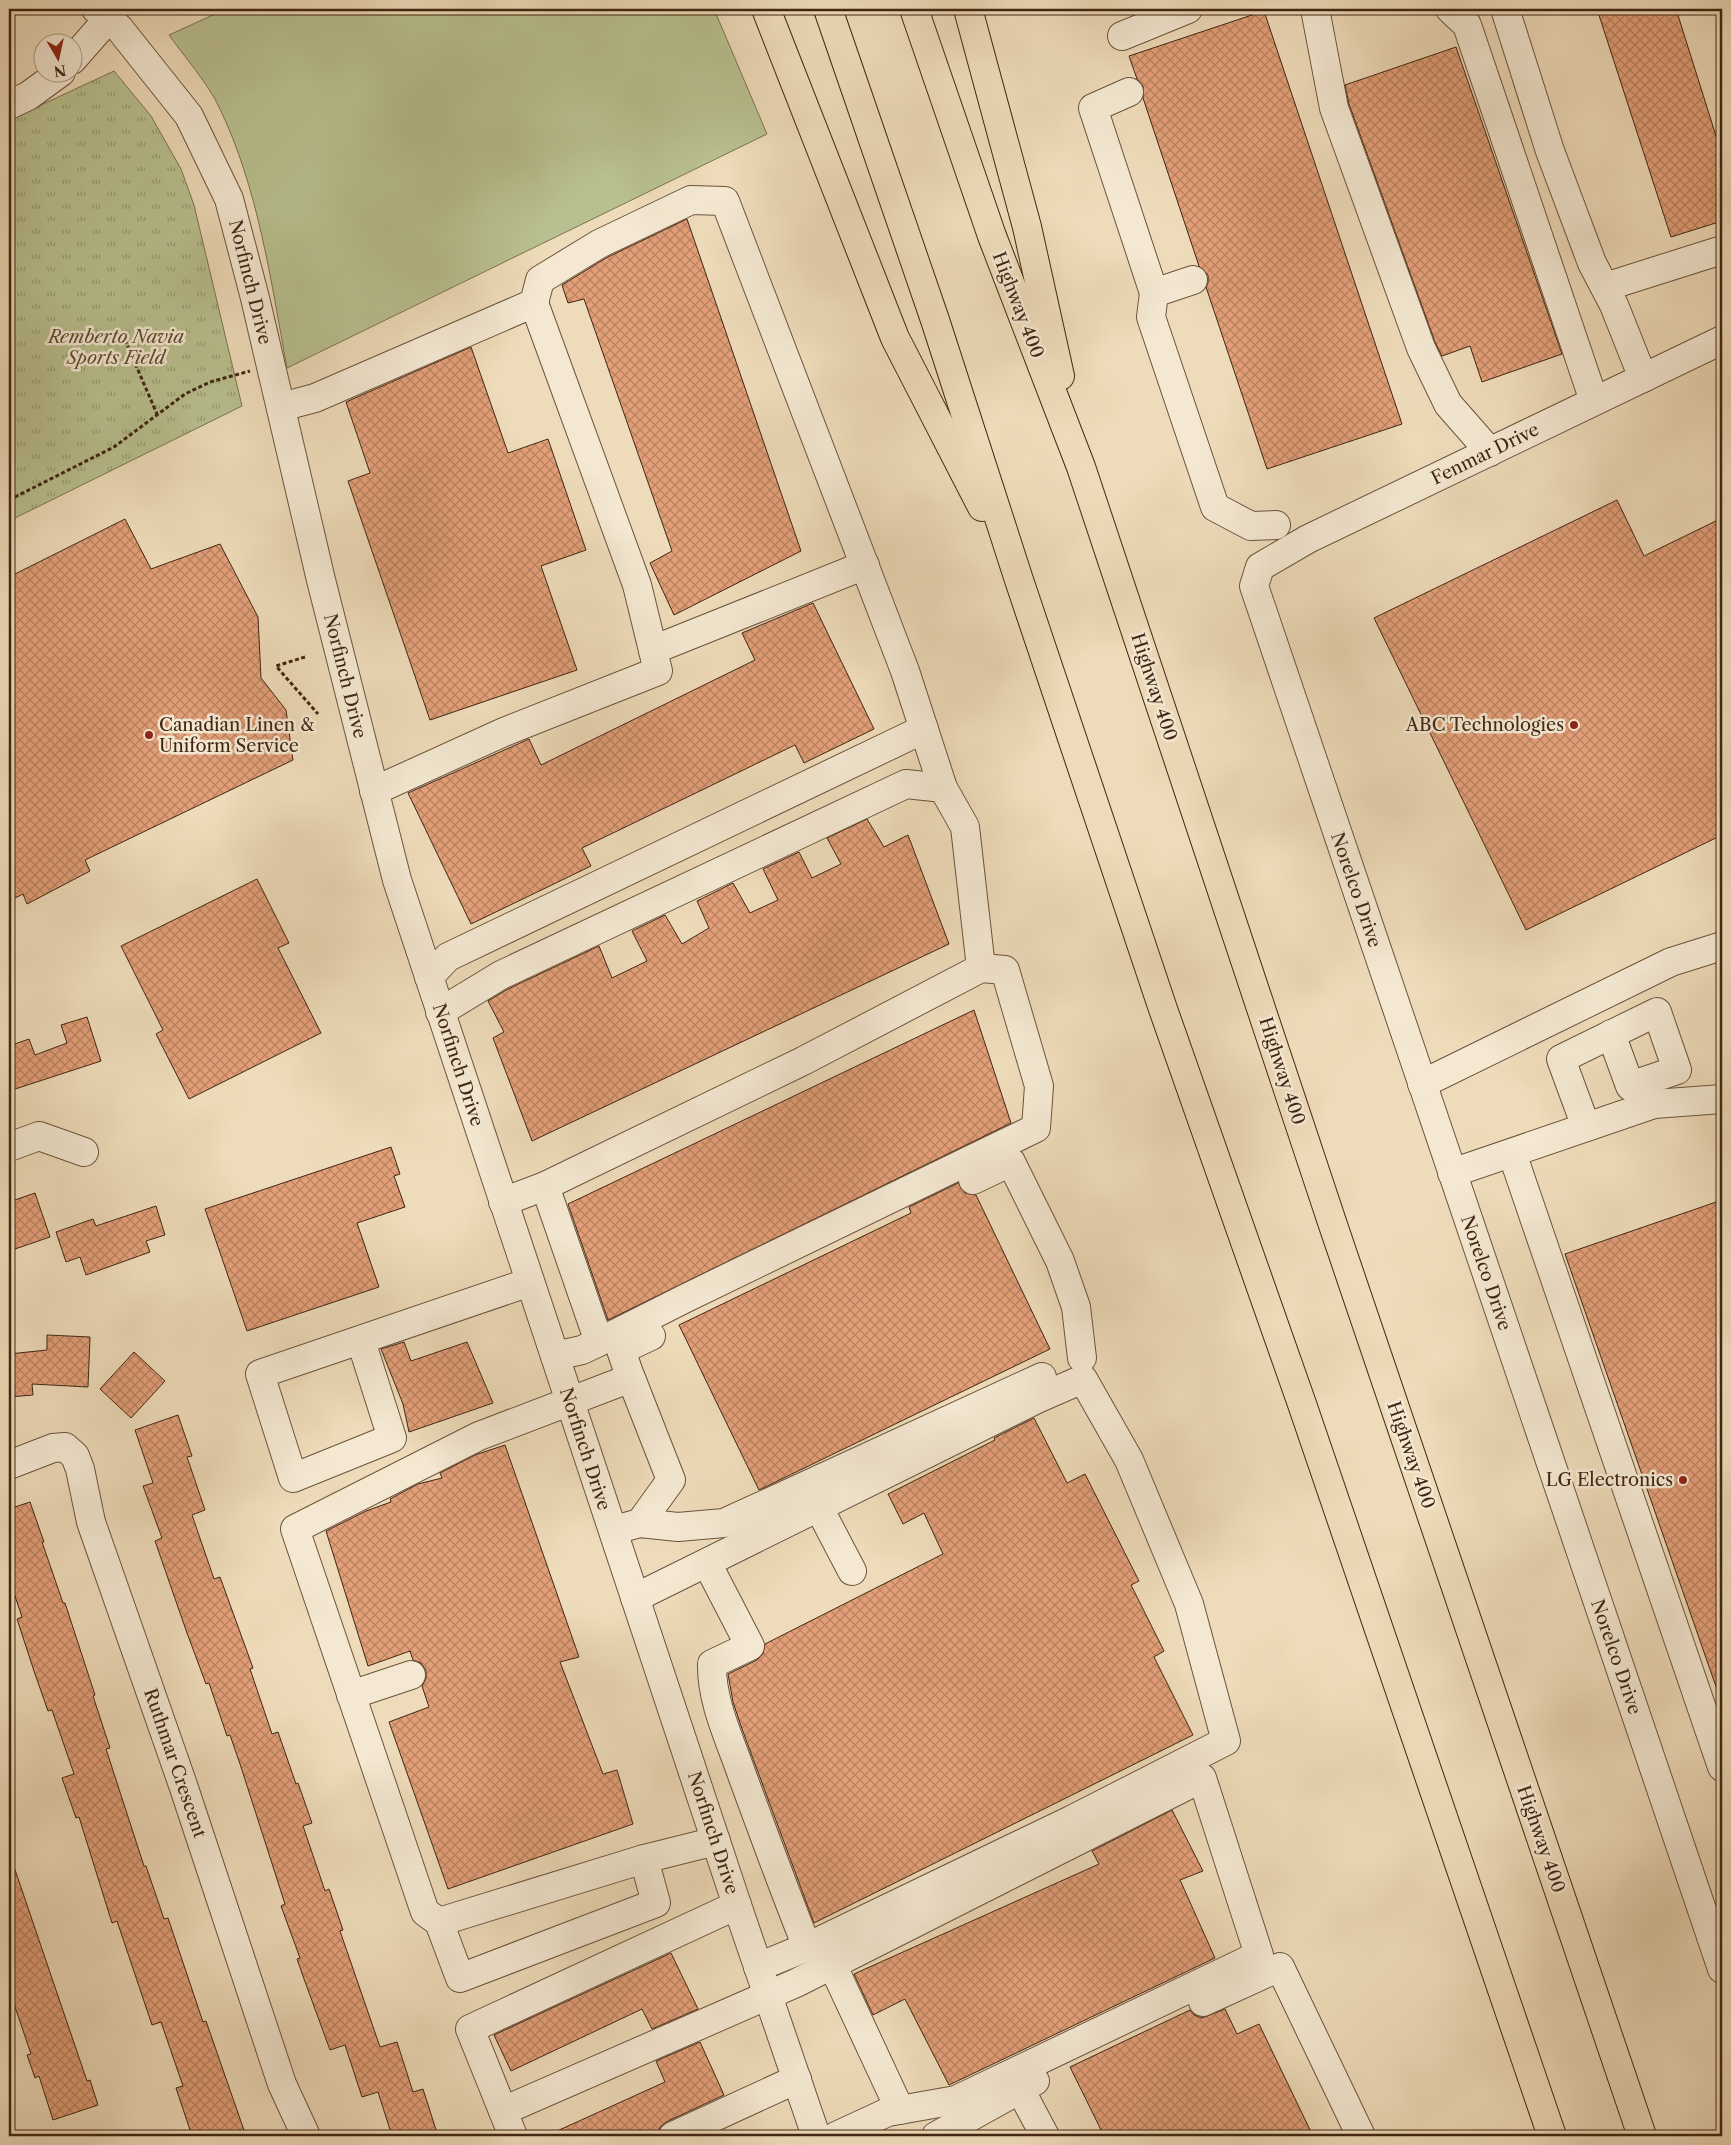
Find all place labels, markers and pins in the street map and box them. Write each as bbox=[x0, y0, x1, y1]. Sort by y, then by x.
place label: Canadian Linen & Uniform Service bbox=[159, 714, 315, 757]
place label: ABC Technologies bbox=[1405, 714, 1564, 736]
marker: ABC Technologies bbox=[1568, 719, 1580, 731]
marker: Canadian Linen & Uniform Service bbox=[143, 729, 155, 741]
place label: LG Electronics bbox=[1546, 1469, 1673, 1491]
marker: LG Electronics bbox=[1677, 1474, 1689, 1486]

